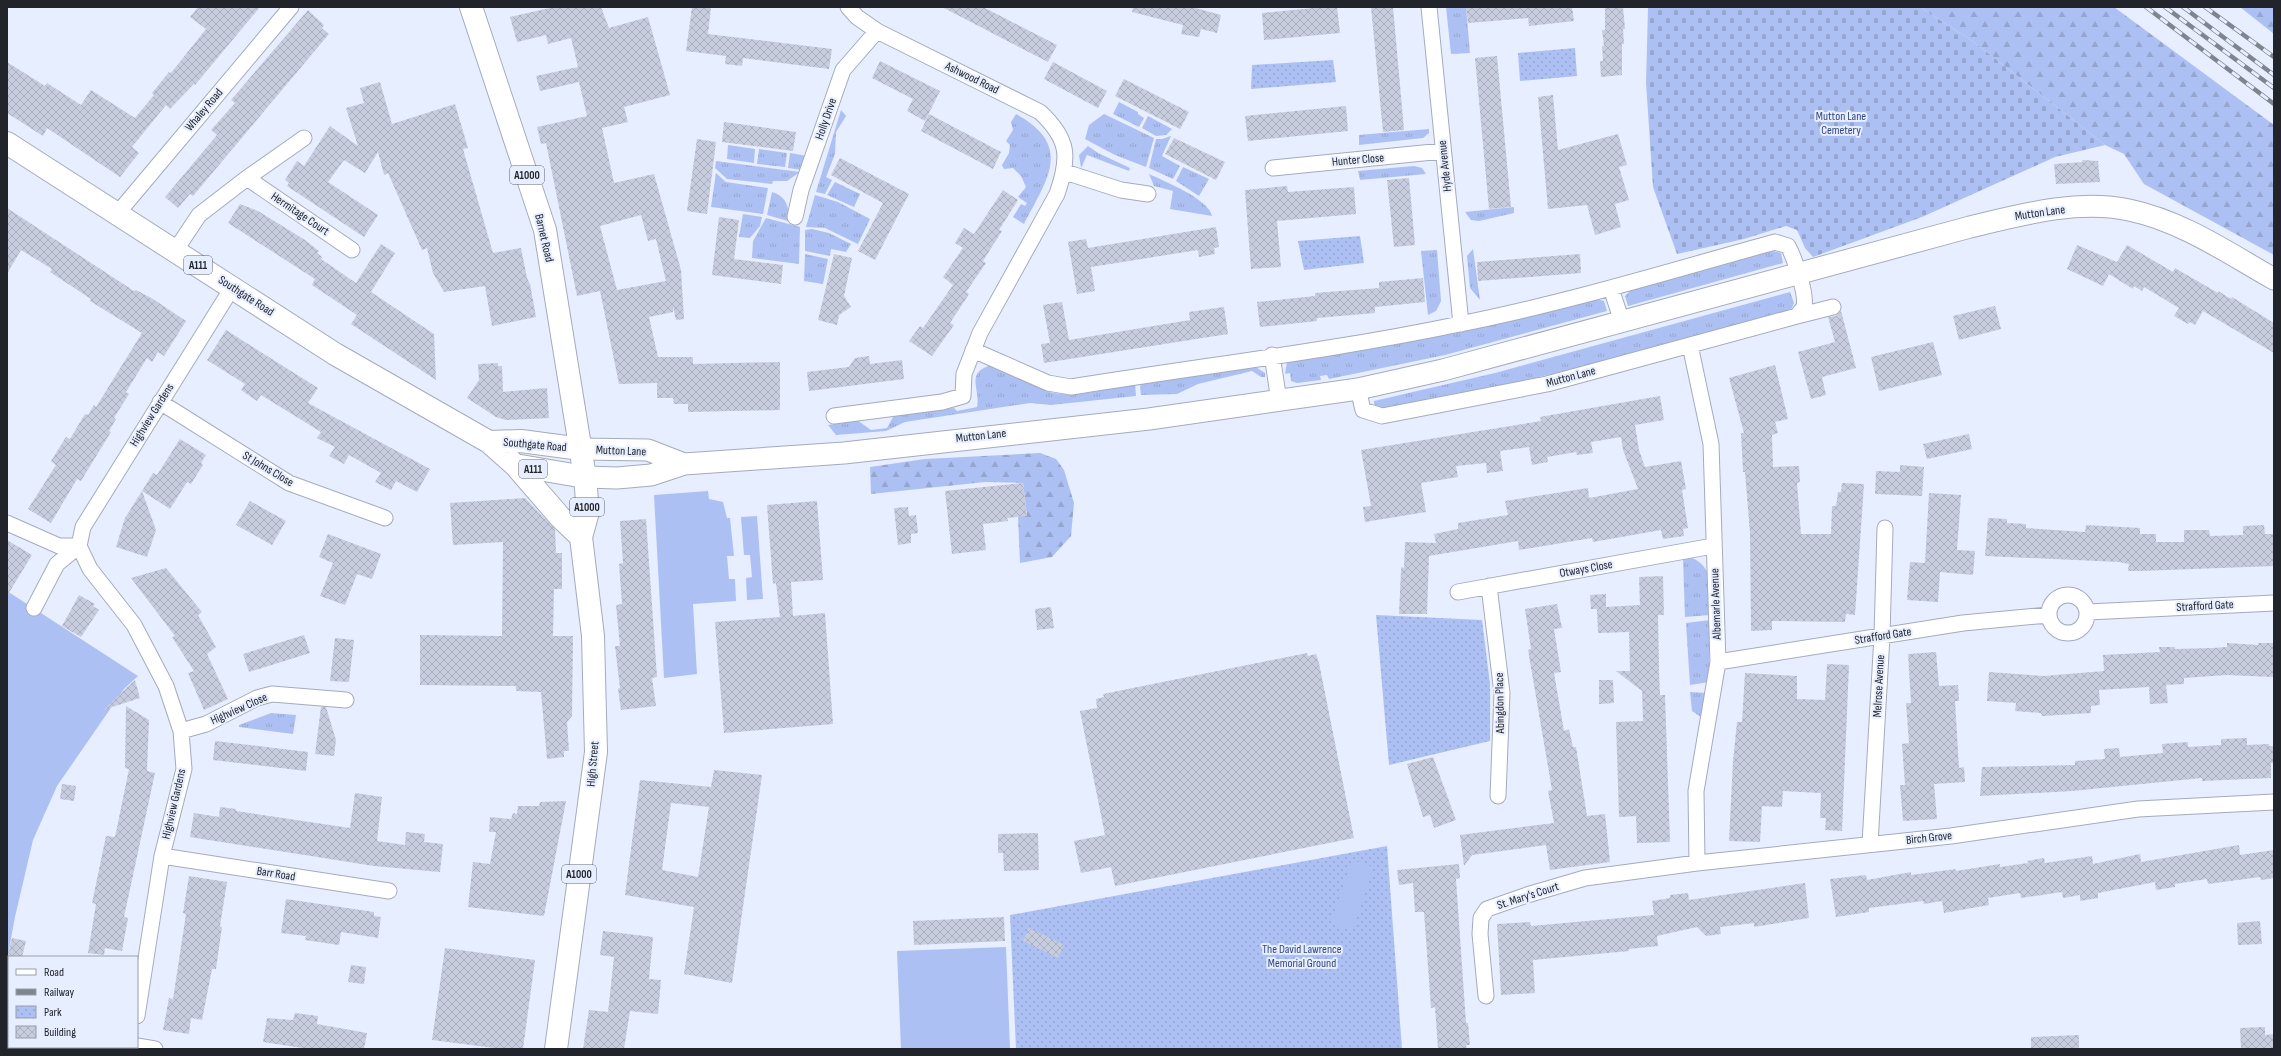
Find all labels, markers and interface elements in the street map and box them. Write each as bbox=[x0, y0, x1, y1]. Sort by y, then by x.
street label: Ashwood Road bbox=[942, 58, 1001, 97]
street label: Whaley Road bbox=[182, 86, 226, 134]
street label: Holly Drive bbox=[812, 96, 840, 142]
park label: Mutton Lane Cemetery bbox=[1816, 109, 1866, 138]
street label: Hyde Avenue bbox=[1435, 139, 1455, 193]
street label: Hunter Close bbox=[1331, 150, 1385, 170]
road number: A1000 bbox=[510, 166, 544, 184]
street label: Hermitage Court bbox=[268, 189, 332, 239]
street label: Mutton Lane bbox=[2014, 202, 2066, 224]
street label: Barnet Road bbox=[531, 212, 557, 264]
road number: A111 bbox=[184, 256, 212, 274]
street label: Southgate Road bbox=[215, 272, 277, 320]
street label: Mutton Lane bbox=[1545, 363, 1597, 391]
street label: Highview Gardens bbox=[127, 381, 177, 449]
street label: Mutton Lane bbox=[955, 426, 1007, 446]
street label: Southgate Road bbox=[503, 435, 567, 455]
street label: Mutton Lane bbox=[596, 443, 647, 459]
street label: St Johns Close bbox=[240, 448, 296, 490]
road number: A111 bbox=[519, 460, 547, 478]
road number: A1000 bbox=[570, 498, 604, 516]
street label: Otways Close bbox=[1558, 557, 1614, 581]
street label: Albemarle Avenue bbox=[1707, 568, 1725, 641]
street label: Strafford Gate bbox=[2176, 597, 2234, 615]
street label: Strafford Gate bbox=[1853, 624, 1913, 648]
street label: Melrose Avenue bbox=[1870, 654, 1888, 718]
street label: Abingdon Place bbox=[1492, 672, 1508, 735]
street label: Highview Close bbox=[208, 690, 270, 728]
street label: High Street bbox=[584, 740, 602, 787]
street label: Highview Gardens bbox=[159, 767, 189, 841]
street label: Birch Grove bbox=[1905, 828, 1953, 848]
street label: Barr Road bbox=[256, 864, 296, 884]
road number: A1000 bbox=[562, 865, 596, 883]
street label: St. Mary's Court bbox=[1495, 879, 1561, 913]
park label: The David Lawrence Memorial Ground bbox=[1262, 942, 1342, 971]
legend bbox=[8, 956, 138, 1048]
text: Road bbox=[44, 965, 64, 980]
text: Railway bbox=[44, 985, 75, 1000]
text: Park bbox=[44, 1005, 62, 1020]
text: Building bbox=[44, 1025, 76, 1040]

